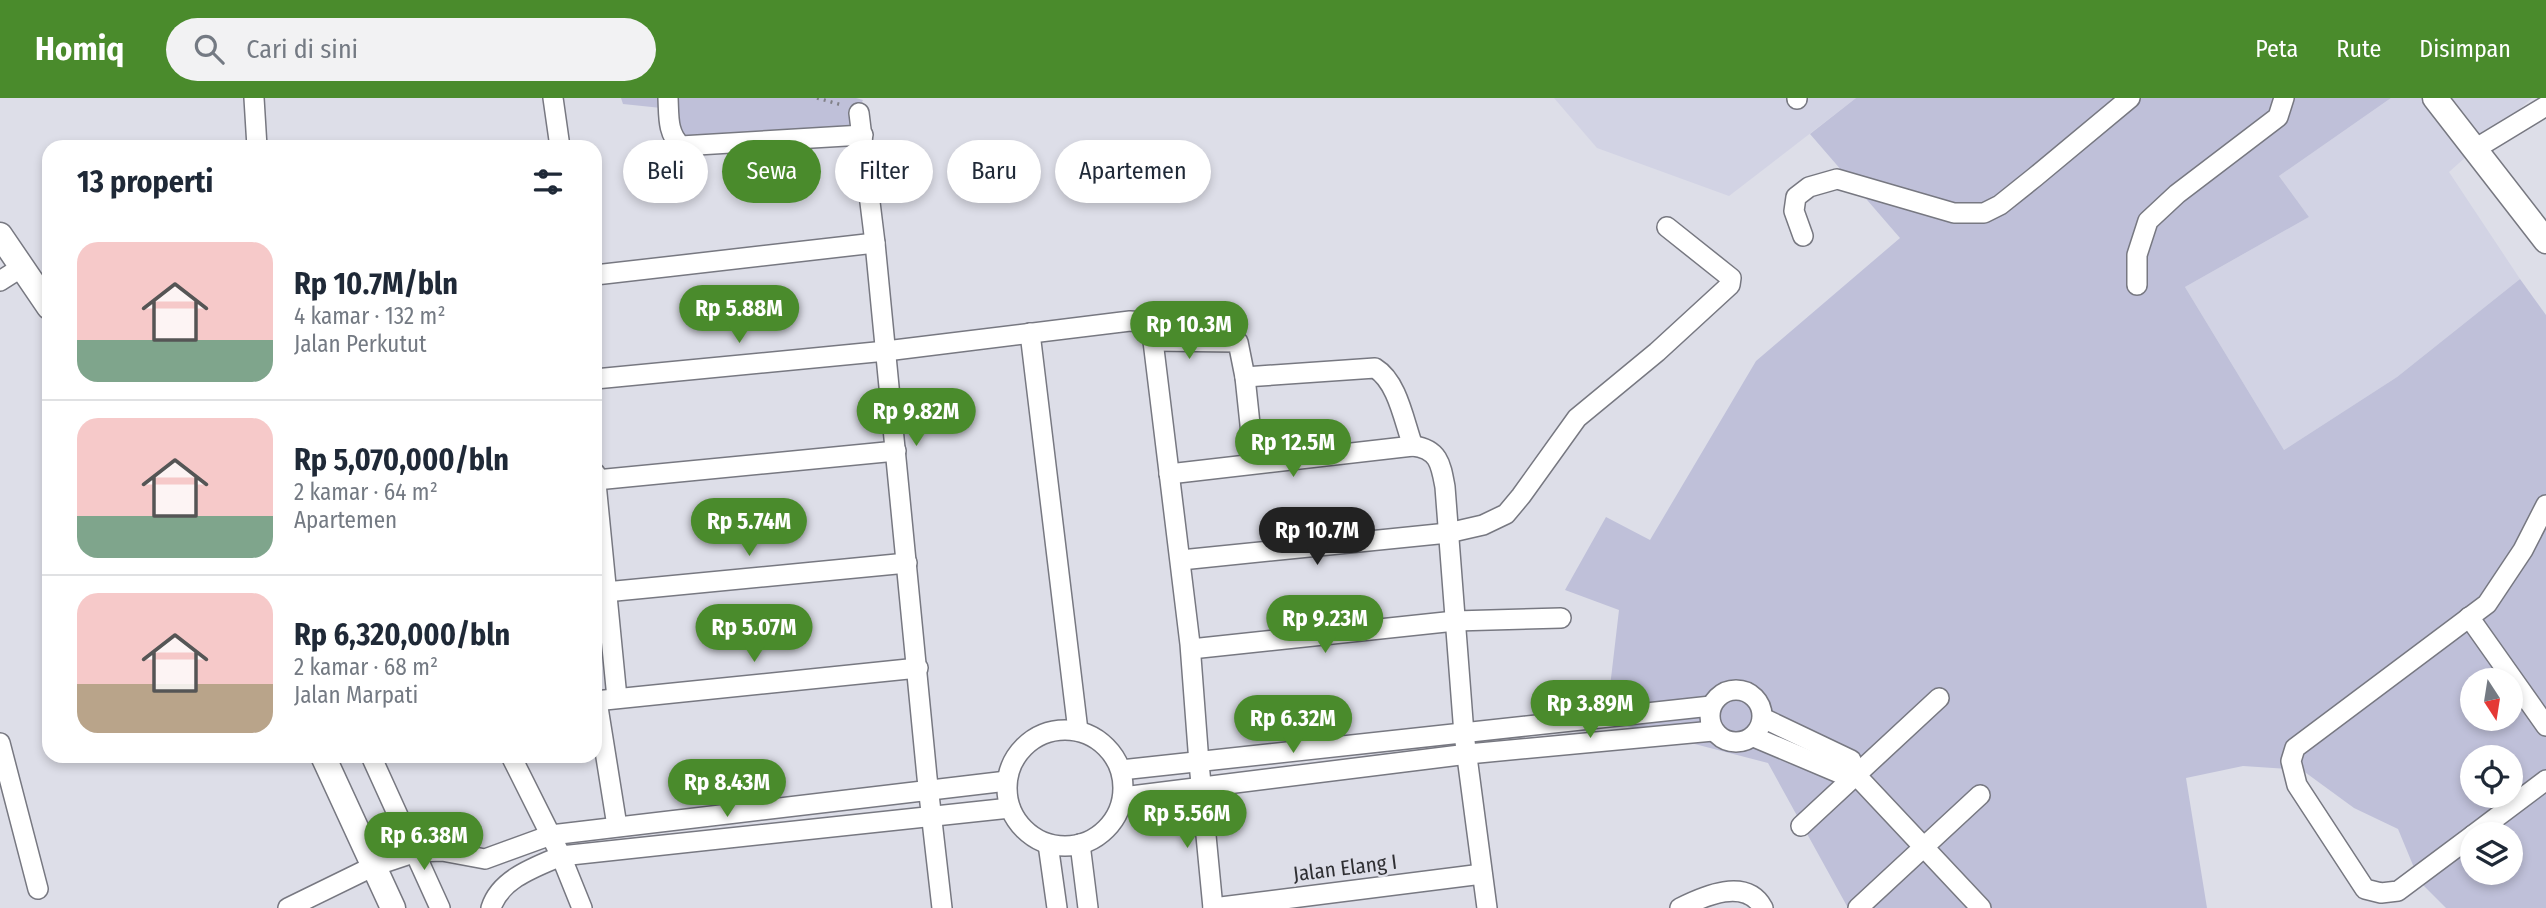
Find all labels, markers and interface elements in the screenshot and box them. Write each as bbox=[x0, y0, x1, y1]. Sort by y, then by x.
search box bbox=[166, 18, 656, 81]
text: Homiq bbox=[35, 29, 124, 69]
icon: search bbox=[190, 30, 228, 68]
text: Cari di sini bbox=[246, 34, 358, 65]
text: Peta bbox=[2255, 35, 2298, 63]
text: Rute bbox=[2336, 35, 2381, 63]
text: Disimpan bbox=[2419, 35, 2511, 63]
chip: Beli bbox=[623, 140, 708, 203]
chip: Sewa bbox=[722, 140, 821, 203]
chip: Filter bbox=[835, 140, 933, 203]
chip: Baru bbox=[947, 140, 1041, 203]
chip: Apartemen bbox=[1055, 140, 1211, 203]
icon: filters bbox=[529, 163, 567, 201]
text: 13 properti bbox=[77, 164, 213, 200]
text: Rp 10.7M/bln bbox=[294, 266, 458, 302]
icon: home bbox=[133, 270, 217, 354]
pin: Rp 5.88M bbox=[667, 286, 811, 345]
text: Rp 5.88M bbox=[695, 294, 783, 322]
text: 4 kamar · 132 m² bbox=[294, 302, 445, 330]
pin: Rp 10.3M bbox=[1117, 302, 1261, 361]
text: Rp 10.3M bbox=[1146, 310, 1232, 338]
text: Jalan Perkutut bbox=[294, 330, 426, 358]
pin: Rp 9.82M bbox=[844, 388, 988, 448]
text: Rp 9.82M bbox=[873, 397, 959, 425]
pin: Rp 12.5M bbox=[1221, 420, 1365, 479]
text: Rp 12.5M bbox=[1251, 428, 1335, 456]
text: Rp 5,070,000/bln bbox=[294, 442, 509, 478]
icon: home bbox=[133, 446, 217, 530]
text: 2 kamar · 64 m² bbox=[294, 478, 438, 506]
pin: Rp 5.74M bbox=[677, 498, 821, 558]
text: Apartemen bbox=[294, 506, 397, 534]
text: Rp 5.74M bbox=[707, 507, 791, 535]
pin: Rp 10.7M bbox=[1245, 508, 1389, 567]
text: Rp 10.7M bbox=[1275, 516, 1359, 544]
pin: Rp 9.23M bbox=[1253, 596, 1397, 655]
pin: Rp 5.07M bbox=[682, 604, 826, 664]
text: Rp 9.23M bbox=[1282, 604, 1368, 632]
text: Rp 5.07M bbox=[712, 613, 796, 641]
text: Rp 6,320,000/bln bbox=[294, 617, 510, 653]
icon: home bbox=[133, 621, 217, 705]
text: 2 kamar · 68 m² bbox=[294, 653, 438, 681]
north arrow bbox=[2460, 668, 2524, 732]
map controls bbox=[2460, 668, 2523, 885]
pin: Rp 3.89M bbox=[1518, 680, 1662, 740]
text: Jalan Marpati bbox=[294, 681, 418, 709]
text: Rp 3.89M bbox=[1547, 689, 1633, 717]
pin: Rp 6.32M bbox=[1221, 696, 1365, 755]
text: Rp 6.32M bbox=[1250, 704, 1336, 732]
button: locate bbox=[2460, 745, 2523, 808]
pin: Rp 8.43M bbox=[655, 760, 799, 819]
text: Rp 8.43M bbox=[684, 768, 770, 796]
pin: Rp 5.56M bbox=[1115, 790, 1259, 850]
text: Rp 5.56M bbox=[1144, 799, 1230, 827]
pin: Rp 6.38M bbox=[352, 812, 496, 872]
text: Rp 6.38M bbox=[380, 821, 468, 849]
button: layers bbox=[2460, 822, 2523, 885]
street label: Jalan Elang I bbox=[1292, 849, 1398, 887]

